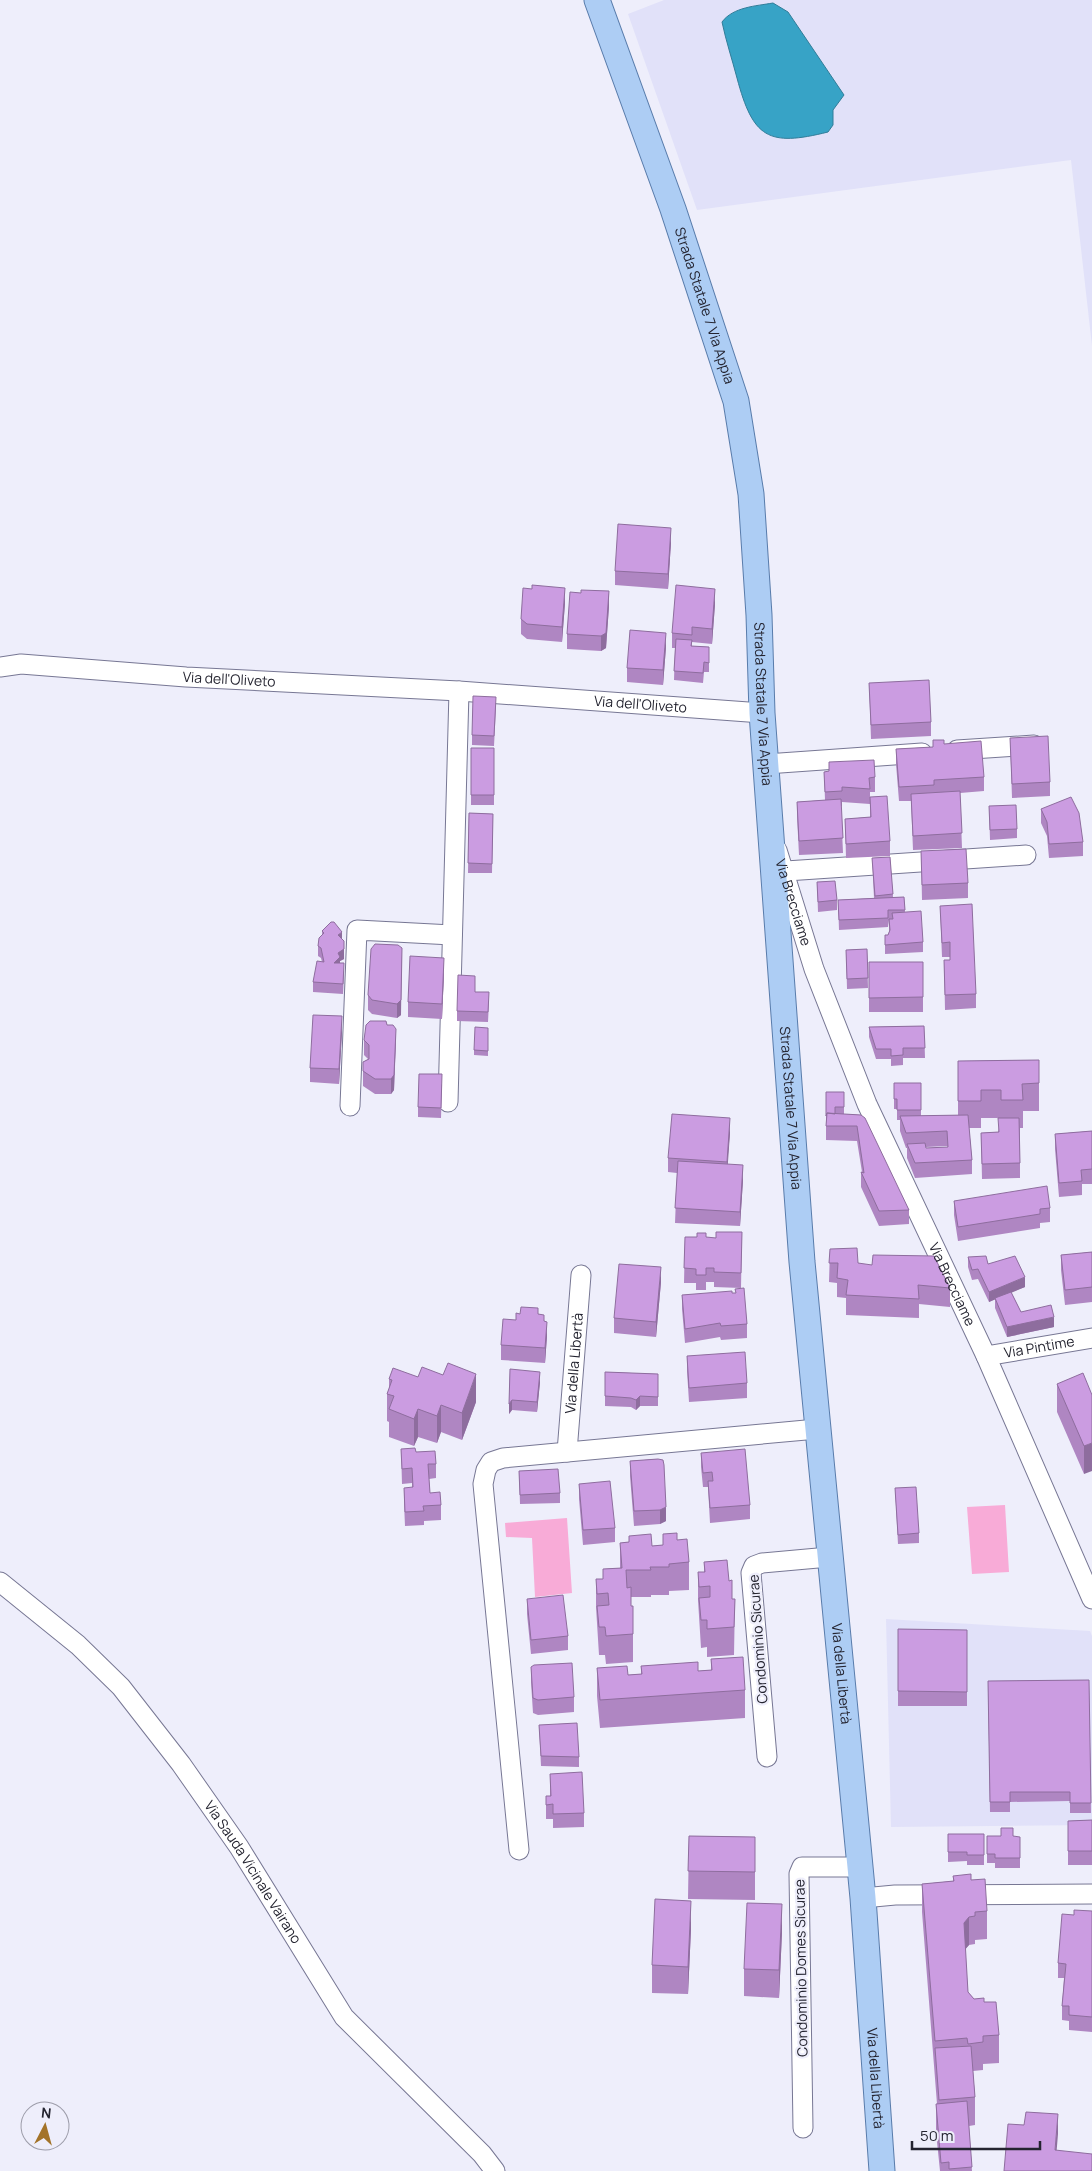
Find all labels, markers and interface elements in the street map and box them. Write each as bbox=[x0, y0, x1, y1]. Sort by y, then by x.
street label: Strada Statale 7 Via Appia bbox=[671, 225, 740, 386]
street label: Strada Statale 7 Via Appia bbox=[750, 622, 777, 786]
street label: Via dell'Oliveto bbox=[182, 667, 276, 691]
street label: Via dell'Oliveto bbox=[593, 691, 688, 717]
street label: Via Brecciame bbox=[771, 857, 816, 948]
street label: Strada Statale 7 Via Appia bbox=[776, 1026, 807, 1190]
street label: Via Brecciame bbox=[925, 1239, 980, 1329]
street label: Via della Libertà bbox=[560, 1312, 587, 1414]
street label: Via Pintime bbox=[1003, 1331, 1076, 1362]
street label: Condominio Sicurae bbox=[744, 1574, 772, 1704]
street label: Via della Libertà bbox=[828, 1622, 856, 1725]
street label: Via Sauda Vicinale Vairano bbox=[200, 1797, 306, 1947]
street label: Condominio Domes Sicurae bbox=[789, 1879, 812, 2057]
street label: Via della Libertà bbox=[863, 2027, 889, 2129]
north arrow bbox=[20, 2101, 70, 2151]
text: N bbox=[40, 2103, 52, 2123]
scale bar bbox=[912, 2118, 1040, 2150]
text: 50 m bbox=[920, 2125, 954, 2146]

